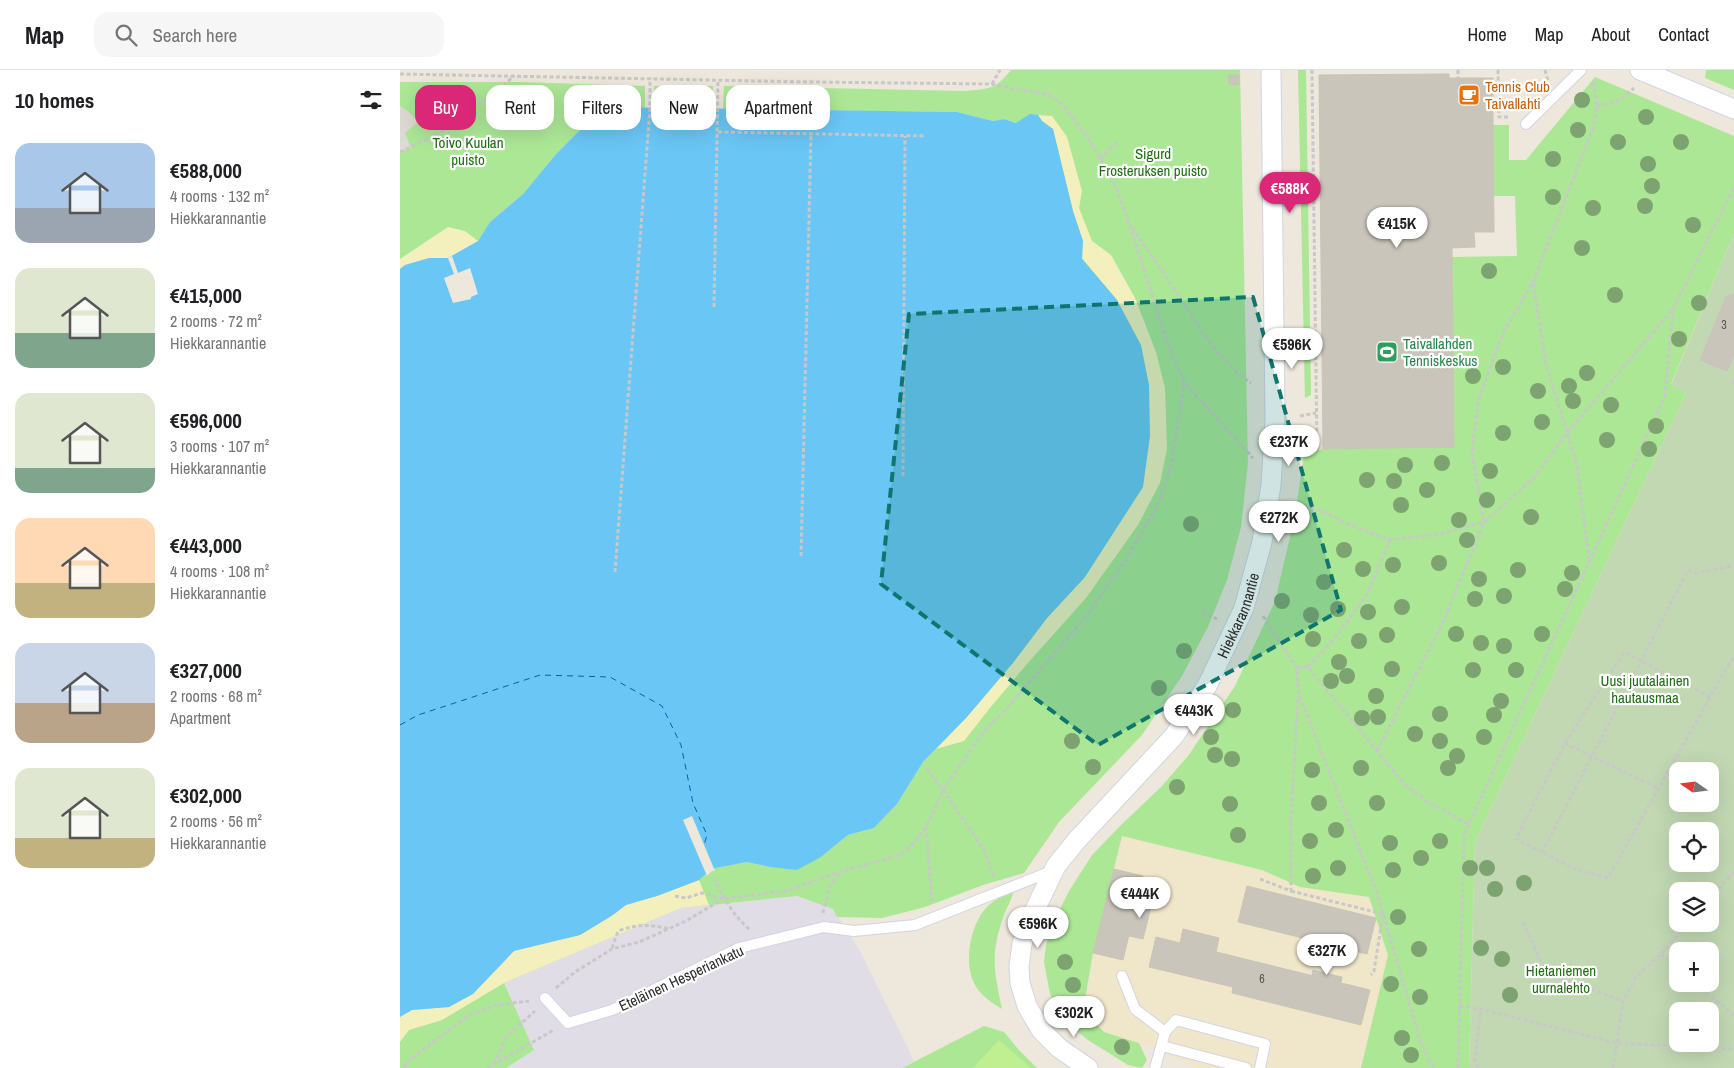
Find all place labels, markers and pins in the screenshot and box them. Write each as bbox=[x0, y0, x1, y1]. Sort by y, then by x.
place label: Tennis Club Taivallahti bbox=[1485, 76, 1550, 114]
cafe icon: Tennis Club Taivallahti bbox=[1457, 83, 1481, 107]
pin: €588K bbox=[1255, 172, 1325, 214]
pin: €415K bbox=[1362, 206, 1432, 249]
pin: €596K bbox=[1257, 328, 1327, 370]
place label: Taivallahden Tenniskeskus bbox=[1403, 333, 1478, 371]
sports icon: Taivallahden Tenniskeskus bbox=[1375, 340, 1399, 364]
pin: €237K bbox=[1254, 424, 1324, 467]
pin: €272K bbox=[1244, 500, 1314, 543]
pin: €443K bbox=[1159, 694, 1229, 736]
pin: €444K bbox=[1105, 876, 1175, 919]
pin: €596K bbox=[1003, 906, 1073, 949]
pin: €327K bbox=[1292, 934, 1362, 976]
pin: €302K bbox=[1039, 996, 1109, 1038]

